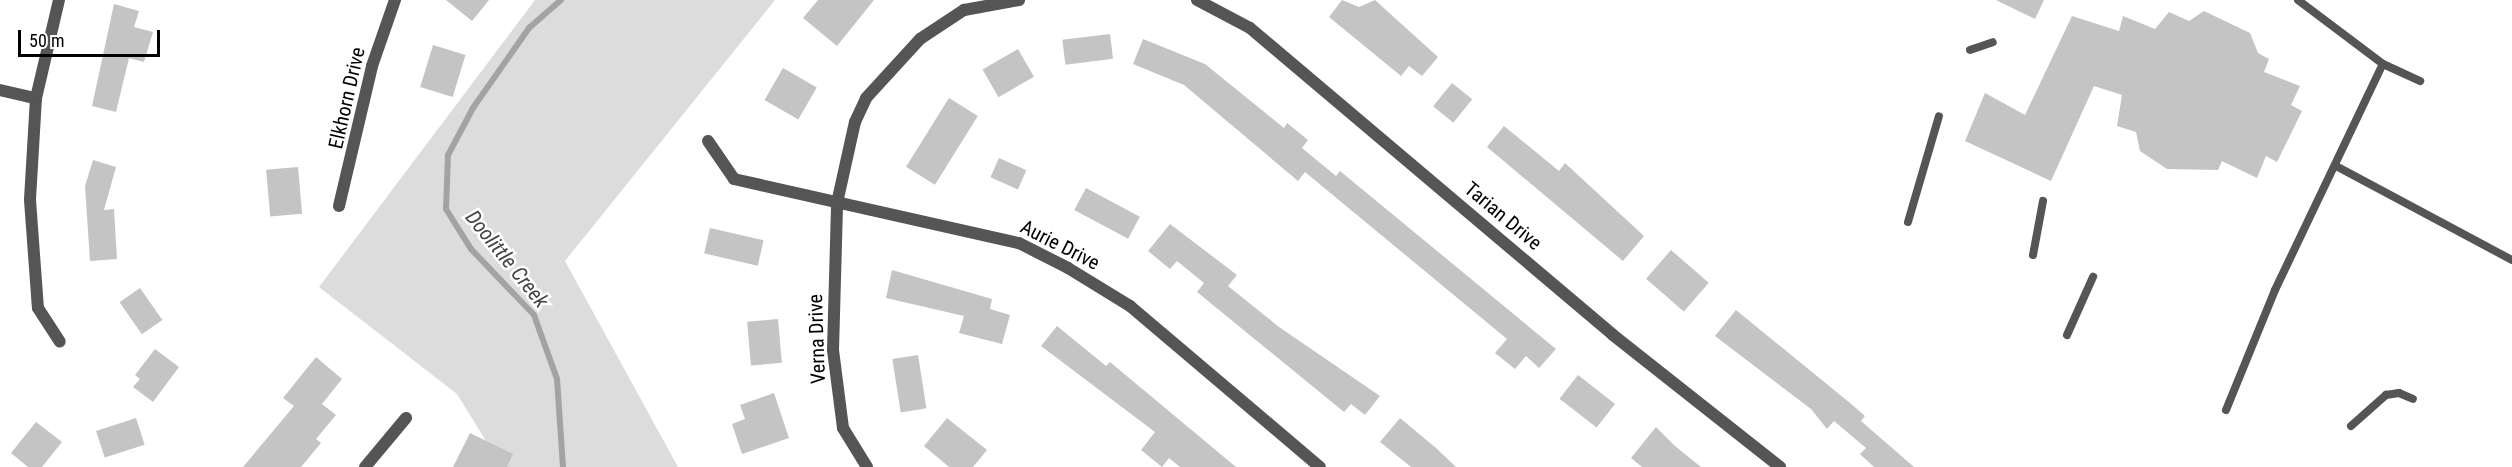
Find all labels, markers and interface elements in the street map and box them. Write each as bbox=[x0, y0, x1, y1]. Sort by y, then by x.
scale bar bbox=[21, 18, 164, 56]
text: 50 m bbox=[29, 30, 64, 51]
street label: Elkhorn Drive bbox=[324, 45, 370, 151]
street label: Tarian Drive bbox=[1460, 177, 1546, 255]
water label: Doolittle Creek bbox=[460, 205, 554, 313]
street label: Aurie Drive bbox=[1016, 215, 1104, 275]
street label: Verna Drive bbox=[803, 294, 831, 384]

